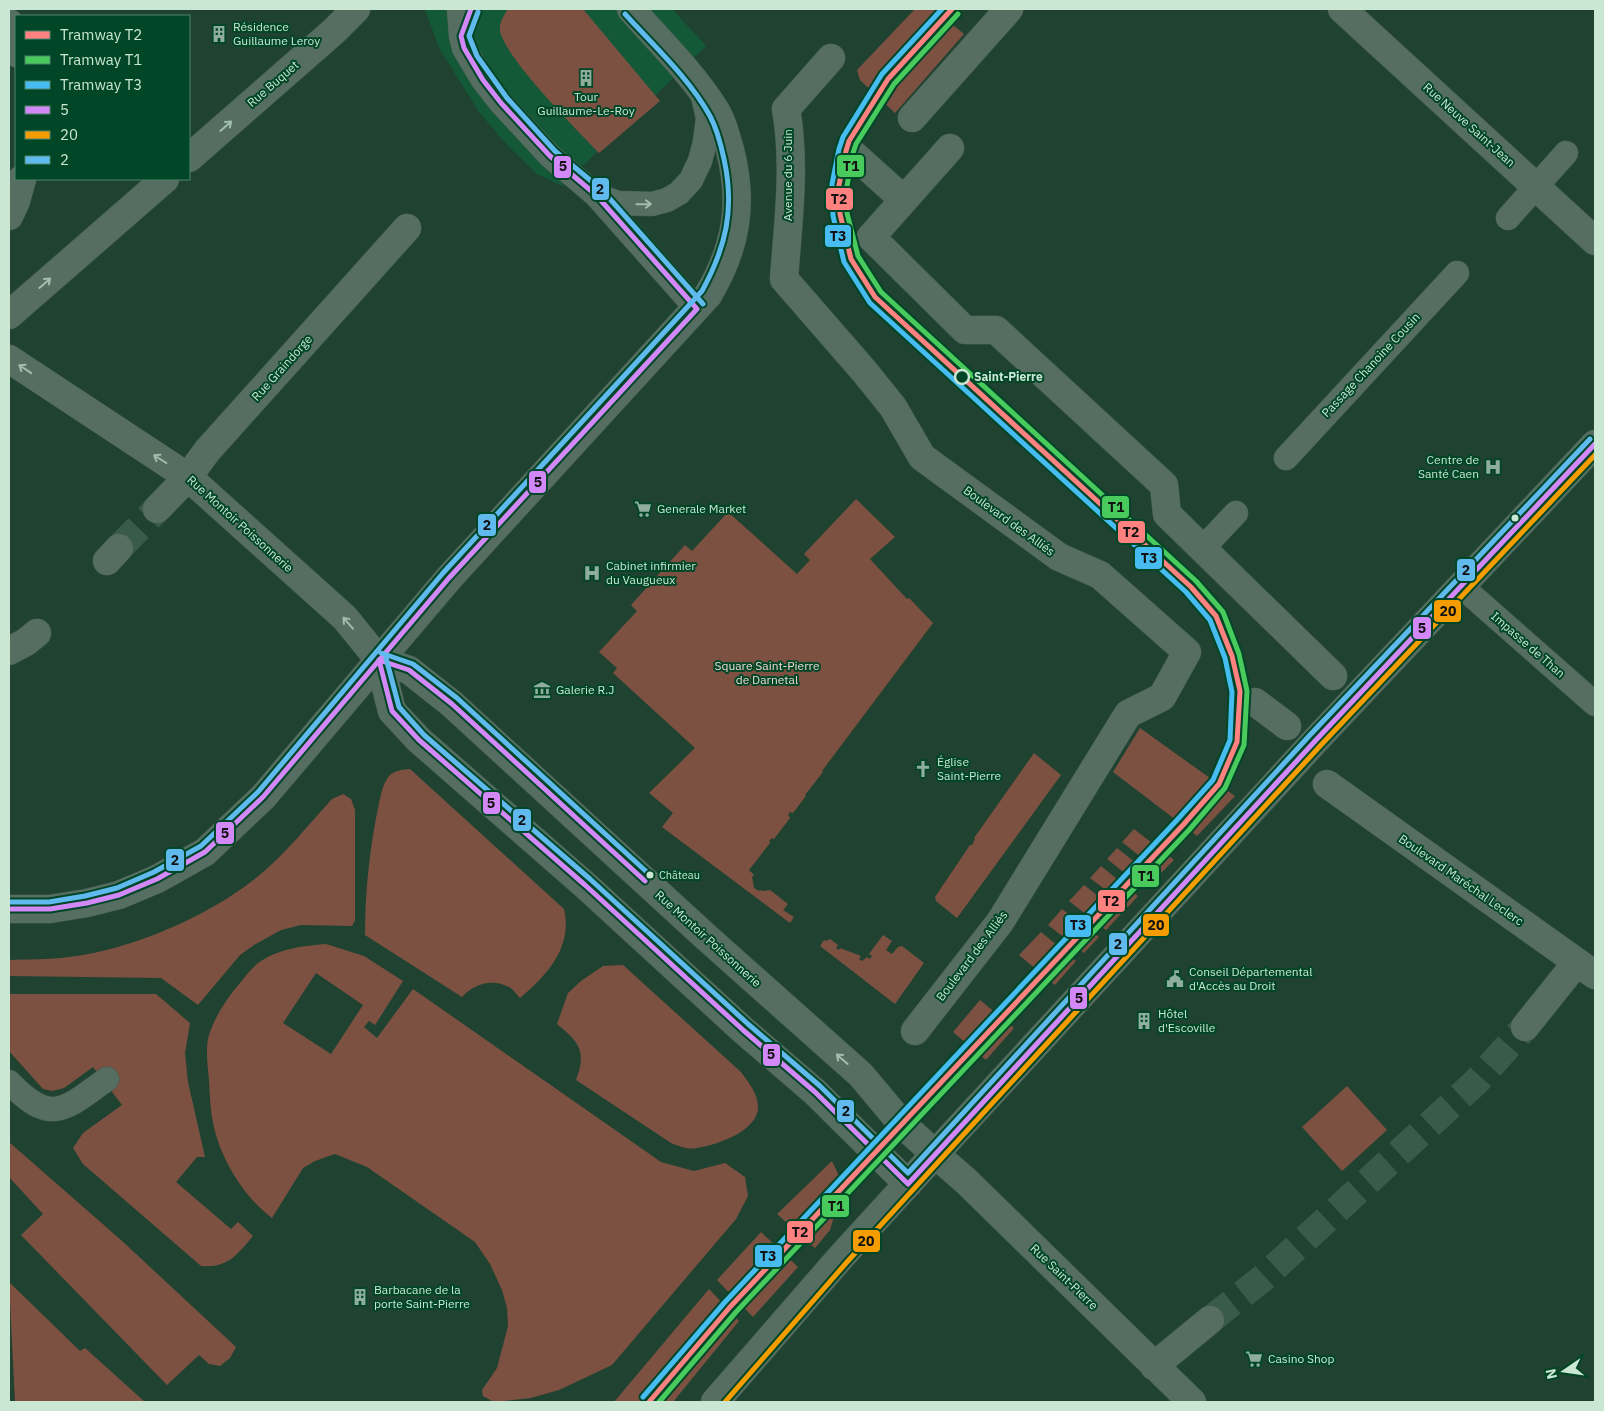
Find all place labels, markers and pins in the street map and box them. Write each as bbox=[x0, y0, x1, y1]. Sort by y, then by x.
place label: Résidence Guillaume Leroy bbox=[233, 19, 320, 48]
building icon: Résidence Guillaume Leroy bbox=[209, 24, 229, 44]
building icon: Tour Guillaume-Le-Roy bbox=[576, 68, 596, 88]
place label: Tour Guillaume-Le-Roy bbox=[537, 89, 635, 118]
marker: Saint-Pierre bbox=[954, 369, 970, 385]
place label: Saint-Pierre bbox=[974, 369, 1043, 384]
place label: Centre de Santé Caen bbox=[1418, 452, 1479, 481]
hospital icon: Centre de Santé Caen bbox=[1483, 457, 1503, 477]
supermarket icon: Generale Market bbox=[633, 499, 653, 519]
place label: Generale Market bbox=[657, 501, 746, 516]
unlabelled marker bbox=[1510, 513, 1520, 523]
place label: Cabinet infirmier du Vaugueux bbox=[606, 558, 696, 587]
hospital icon: Cabinet infirmier du Vaugueux bbox=[582, 563, 602, 583]
museum icon: Galerie R.J bbox=[532, 680, 552, 700]
place label: Galerie R.J bbox=[556, 682, 615, 697]
place label: Église Saint-Pierre bbox=[937, 754, 1002, 783]
church icon: Église Saint-Pierre bbox=[913, 759, 933, 779]
place label: Château bbox=[659, 868, 700, 882]
marker: Château bbox=[645, 870, 655, 880]
place label: Conseil Départemental d'Accès au Droit bbox=[1189, 964, 1313, 993]
public building icon: Conseil Départemental d'Accès au Droit bbox=[1165, 969, 1185, 989]
place label: Hôtel d'Escoville bbox=[1158, 1006, 1216, 1035]
building icon: Hôtel d'Escoville bbox=[1134, 1011, 1154, 1031]
place label: Barbacane de la porte Saint-Pierre bbox=[374, 1282, 470, 1311]
building icon: Barbacane de la porte Saint-Pierre bbox=[350, 1287, 370, 1307]
supermarket icon: Casino Shop bbox=[1244, 1349, 1264, 1369]
place label: Casino Shop bbox=[1268, 1351, 1335, 1366]

